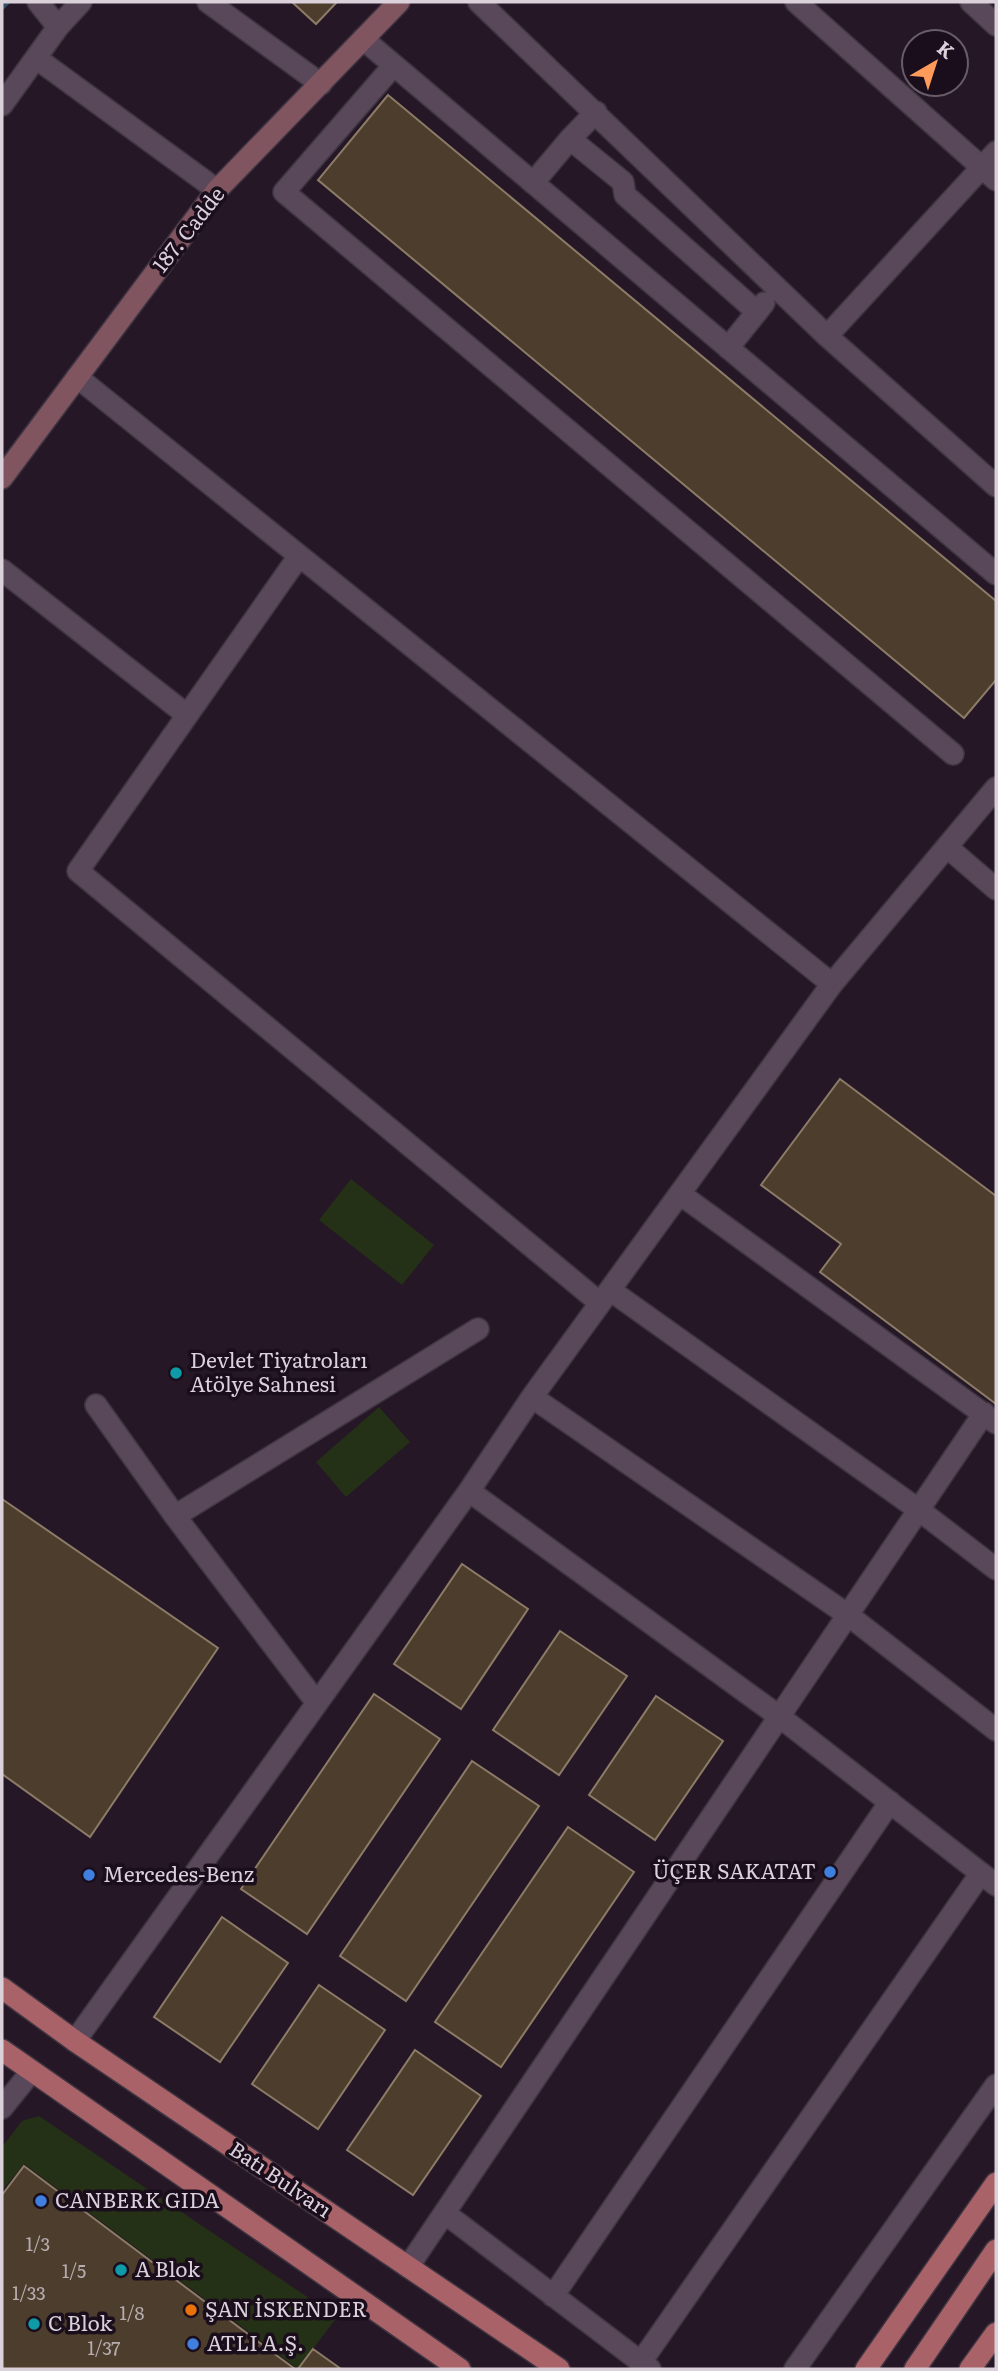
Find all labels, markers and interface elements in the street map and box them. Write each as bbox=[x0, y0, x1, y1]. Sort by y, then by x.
north arrow bbox=[900, 28, 970, 98]
text: K bbox=[932, 33, 961, 65]
street label: 187. Cadde bbox=[144, 179, 231, 278]
place label: Devlet Tiyatroları Atölye Sahnesi bbox=[190, 1343, 368, 1398]
marker: Devlet Tiyatroları Atölye Sahnesi bbox=[168, 1365, 184, 1381]
place label: ÜÇER SAKATAT bbox=[653, 1854, 816, 1885]
place label: Mercedes-Benz bbox=[103, 1857, 254, 1888]
marker: ÜÇER SAKATAT bbox=[822, 1864, 838, 1880]
marker: Mercedes-Benz bbox=[81, 1867, 97, 1883]
street label: Batı Bulvarı bbox=[224, 2132, 339, 2224]
place label: CANBERK GIDA bbox=[55, 2183, 220, 2214]
marker: CANBERK GIDA bbox=[33, 2193, 49, 2209]
house number: 1/3 bbox=[26, 2230, 50, 2257]
place label: A Blok bbox=[135, 2252, 200, 2283]
house number: 1/5 bbox=[62, 2257, 86, 2284]
marker: A Blok bbox=[113, 2262, 129, 2278]
house number: 1/33 bbox=[12, 2279, 46, 2306]
place label: ŞAN İSKENDER bbox=[205, 2292, 367, 2323]
house number: 1/8 bbox=[120, 2299, 145, 2326]
marker: ŞAN İSKENDER bbox=[183, 2302, 199, 2318]
place label: C Blok bbox=[48, 2306, 113, 2337]
marker: C Blok bbox=[26, 2316, 42, 2332]
place label: ATLI A.Ş. bbox=[207, 2326, 304, 2357]
house number: 1/37 bbox=[87, 2334, 121, 2361]
marker: ATLI A.Ş. bbox=[185, 2336, 201, 2352]

